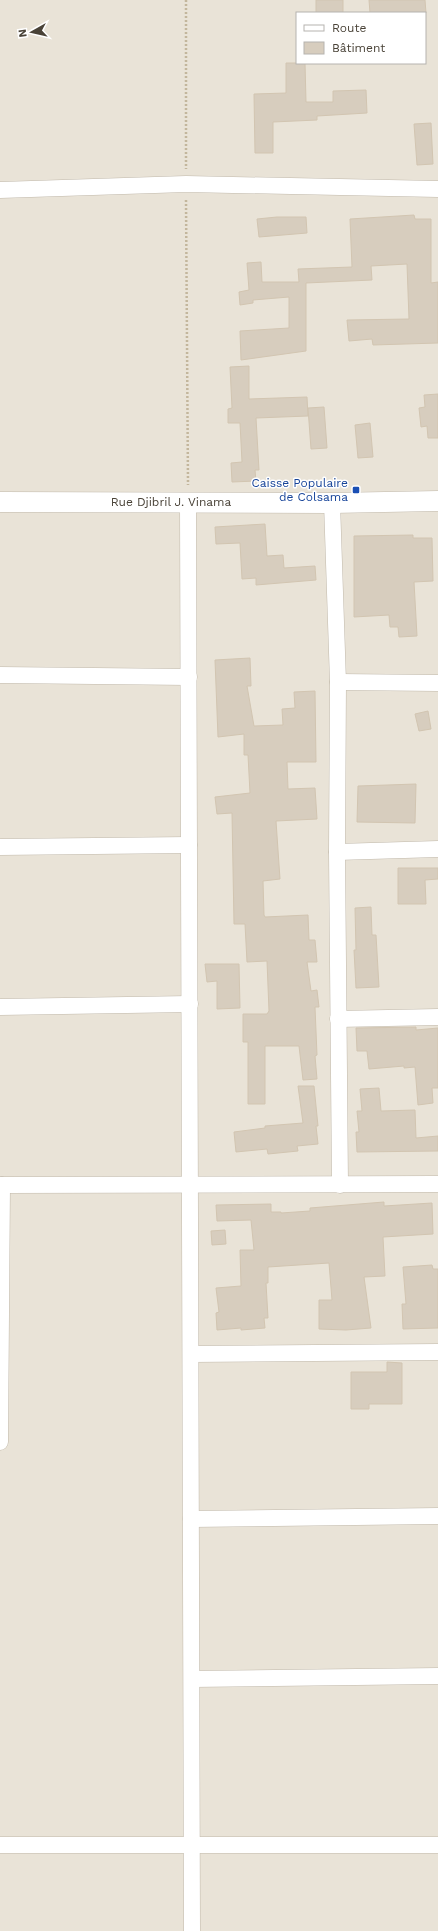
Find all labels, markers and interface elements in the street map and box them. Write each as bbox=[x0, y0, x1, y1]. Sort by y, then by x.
north arrow bbox=[12, 12, 52, 52]
legend bbox=[296, 12, 426, 64]
text: Route bbox=[332, 21, 366, 35]
text: N bbox=[16, 28, 30, 38]
text: Bâtiment bbox=[332, 41, 385, 55]
place label: Caisse Populaire de Colsama bbox=[251, 476, 348, 504]
marker: Caisse Populaire de Colsama bbox=[351, 485, 361, 495]
street label: Rue Djibril J. Vinama bbox=[111, 495, 232, 509]

